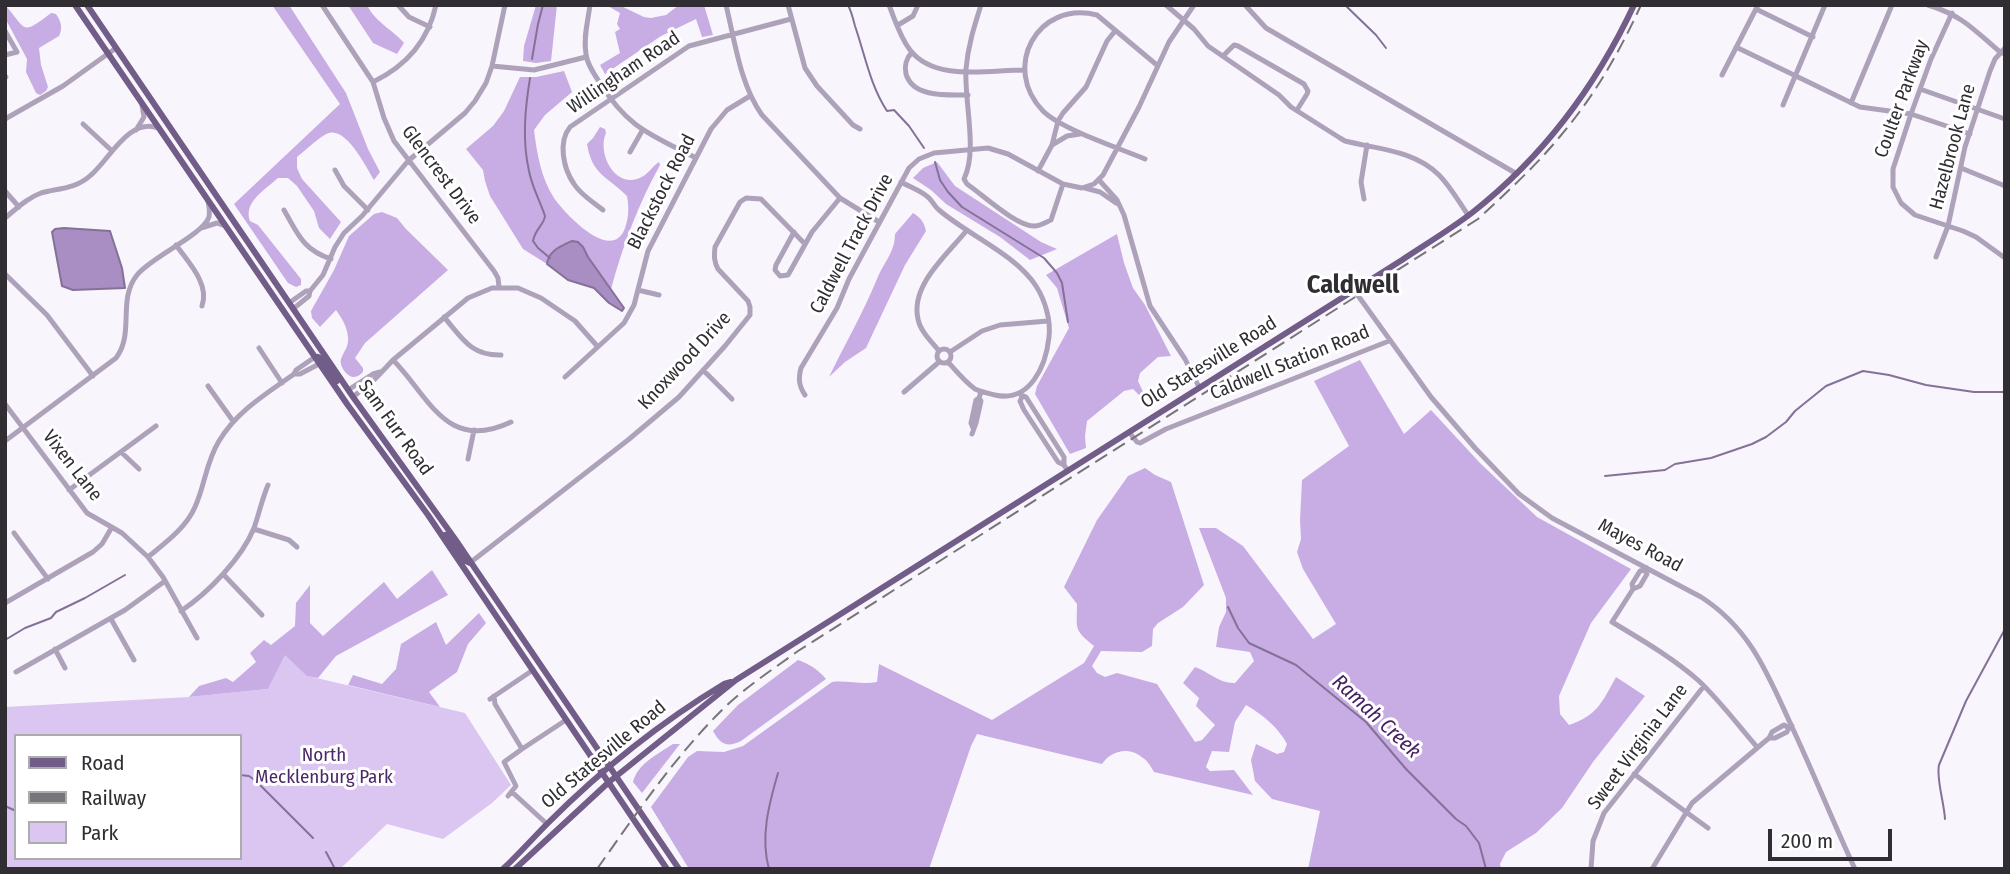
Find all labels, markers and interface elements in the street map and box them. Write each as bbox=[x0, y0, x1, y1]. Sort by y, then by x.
street label: Willingham Road bbox=[564, 27, 684, 119]
street label: Coulter Parkway bbox=[1870, 37, 1934, 161]
street label: Hazelbrook Lane bbox=[1925, 82, 1981, 212]
street label: Glencrest Drive bbox=[396, 121, 486, 229]
street label: Blackstock Road bbox=[623, 131, 701, 253]
street label: Caldwell Track Drive bbox=[805, 170, 899, 318]
district label: Caldwell bbox=[1307, 270, 1399, 302]
street label: Knoxwood Drive bbox=[634, 307, 736, 415]
street label: Old Statesville Road bbox=[1137, 312, 1281, 414]
street label: Caldwell Station Road bbox=[1207, 321, 1373, 405]
street label: Sam Furr Road bbox=[353, 376, 437, 480]
street label: Vixen Lane bbox=[37, 426, 107, 506]
street label: Mayes Road bbox=[1594, 514, 1686, 578]
water label: Ramah Creek bbox=[1326, 670, 1426, 764]
street label: Sweet Virginia Lane bbox=[1583, 680, 1693, 814]
street label: Old Statesville Road bbox=[537, 696, 671, 814]
legend bbox=[14, 734, 242, 860]
park label: North Mecklenburg Park bbox=[255, 745, 393, 789]
text: Road bbox=[81, 750, 125, 776]
text: Railway bbox=[81, 785, 146, 811]
scale bar bbox=[1772, 814, 1896, 858]
text: Park bbox=[81, 820, 118, 846]
text: 200 m bbox=[1781, 828, 1833, 854]

